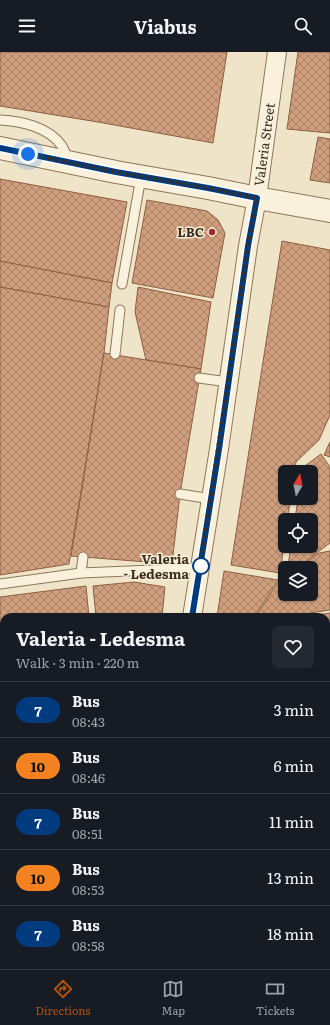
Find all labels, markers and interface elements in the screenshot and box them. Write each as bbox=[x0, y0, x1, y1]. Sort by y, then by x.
text: Viabus bbox=[134, 13, 196, 40]
icon: menu bbox=[16, 15, 38, 37]
icon: search bbox=[292, 15, 314, 37]
street label: Valeria Street bbox=[249, 101, 279, 187]
your location bbox=[18, 144, 38, 164]
place label: LBC bbox=[177, 222, 204, 241]
marker: LBC bbox=[207, 227, 217, 237]
north arrow bbox=[278, 465, 318, 505]
map controls bbox=[278, 465, 318, 601]
button: locate bbox=[278, 513, 318, 553]
place label: Valeria - Ledesma bbox=[123, 549, 189, 583]
marker: Valeria - Ledesma bbox=[192, 557, 210, 575]
button: layers bbox=[278, 561, 318, 601]
text: Valeria - Ledesma bbox=[16, 624, 185, 652]
button: heart bbox=[272, 626, 314, 668]
text: Walk · 3 min · 220 m bbox=[16, 653, 139, 672]
text: Bus bbox=[72, 689, 100, 712]
text: 3 min bbox=[273, 698, 314, 721]
text: 7 bbox=[34, 700, 42, 720]
text: 08:43 bbox=[72, 712, 105, 731]
text: Bus bbox=[72, 745, 100, 768]
text: 6 min bbox=[273, 754, 314, 777]
text: 10 bbox=[31, 756, 45, 776]
text: 08:46 bbox=[72, 768, 105, 787]
text: Bus bbox=[72, 801, 100, 824]
text: 11 min bbox=[269, 810, 314, 833]
text: 7 bbox=[34, 812, 42, 832]
text: 08:51 bbox=[72, 824, 103, 843]
text: Bus bbox=[72, 857, 100, 880]
text: 13 min bbox=[267, 866, 314, 889]
text: 10 bbox=[31, 868, 45, 888]
text: 08:53 bbox=[72, 880, 105, 899]
text: Bus bbox=[72, 913, 100, 936]
text: 18 min bbox=[267, 922, 314, 945]
text: 7 bbox=[34, 924, 42, 944]
text: 08:58 bbox=[72, 936, 105, 955]
tab: Directions bbox=[36, 978, 91, 1018]
tab: Map bbox=[162, 978, 185, 1018]
tab: Tickets bbox=[256, 978, 294, 1018]

